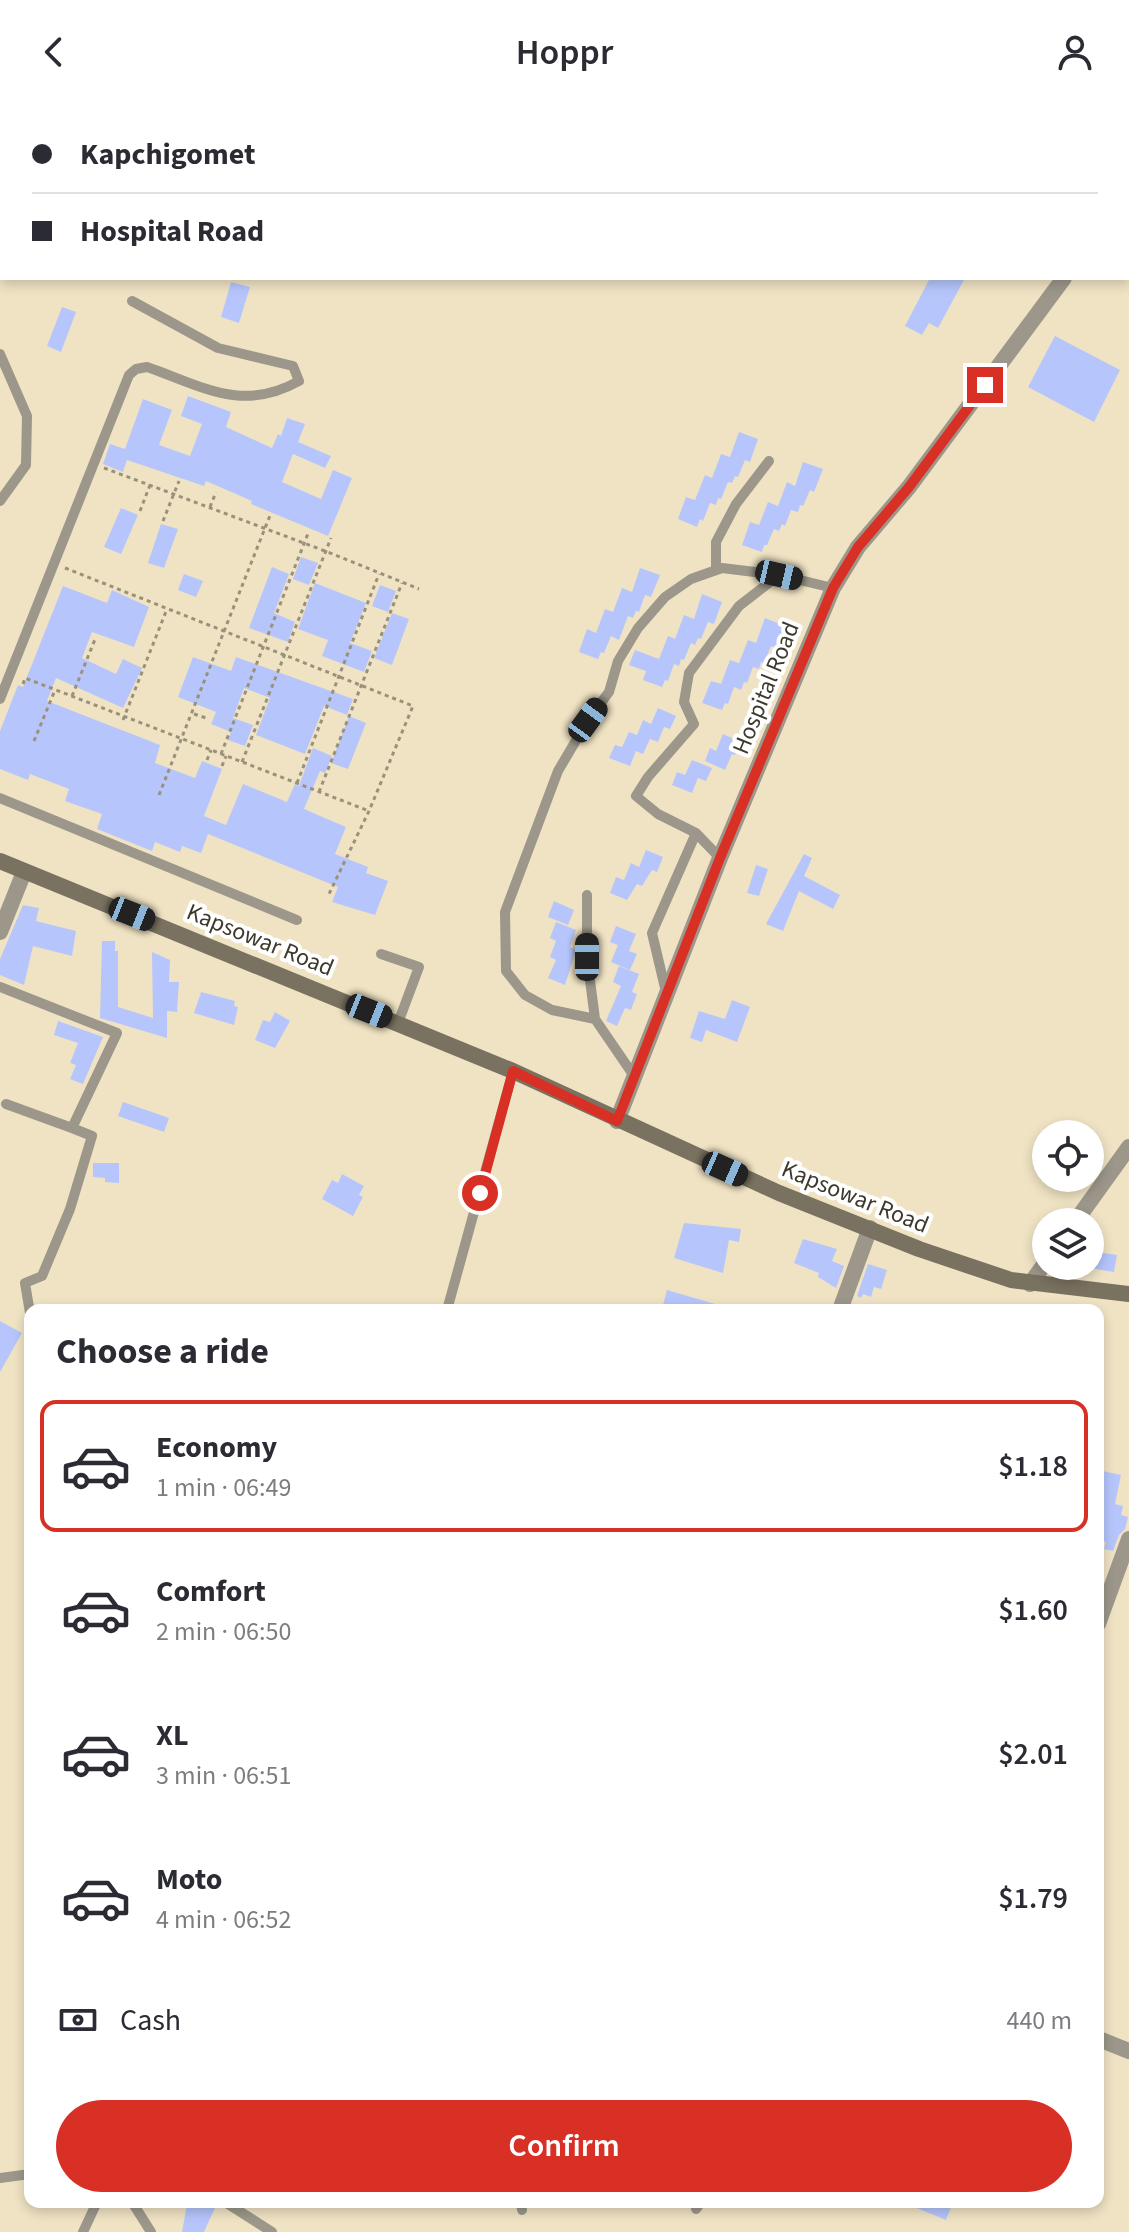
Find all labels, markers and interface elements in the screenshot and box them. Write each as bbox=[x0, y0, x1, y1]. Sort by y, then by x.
text: Hoppr bbox=[516, 27, 613, 78]
icon: back bbox=[32, 30, 76, 74]
icon: person bbox=[1053, 30, 1097, 74]
text: Kapchigomet bbox=[80, 133, 255, 176]
text: Hospital Road bbox=[80, 210, 264, 253]
route end bbox=[967, 367, 1003, 403]
car bbox=[753, 558, 805, 592]
street label: Hospital Road bbox=[724, 617, 808, 759]
car bbox=[564, 694, 612, 746]
car bbox=[105, 894, 159, 934]
street label: Kapsowar Road bbox=[181, 895, 339, 985]
car bbox=[575, 933, 599, 981]
car bbox=[342, 991, 396, 1031]
map controls bbox=[1032, 1120, 1104, 1280]
button: locate bbox=[1032, 1120, 1104, 1192]
car bbox=[698, 1148, 752, 1190]
street label: Kapsowar Road bbox=[776, 1152, 934, 1242]
route start bbox=[462, 1175, 498, 1211]
button: layers bbox=[1032, 1208, 1104, 1280]
text: Choose a ride bbox=[56, 1326, 269, 1377]
text: Economy bbox=[156, 1426, 277, 1469]
icon: car bbox=[60, 1430, 132, 1502]
text: $1.18 bbox=[998, 1445, 1068, 1488]
text: 1 min · 06:49 bbox=[156, 1469, 291, 1506]
text: Comfort bbox=[156, 1570, 266, 1613]
icon: car bbox=[60, 1574, 132, 1646]
text: $1.60 bbox=[998, 1589, 1068, 1632]
text: 2 min · 06:50 bbox=[156, 1613, 291, 1650]
text: XL bbox=[156, 1714, 189, 1757]
icon: car bbox=[60, 1718, 132, 1790]
text: $2.01 bbox=[998, 1733, 1068, 1776]
text: 3 min · 06:51 bbox=[156, 1757, 291, 1794]
text: Moto bbox=[156, 1858, 222, 1901]
icon: car bbox=[60, 1862, 132, 1934]
text: $1.79 bbox=[998, 1877, 1068, 1920]
text: 4 min · 06:52 bbox=[156, 1901, 291, 1938]
icon: cash bbox=[56, 1998, 100, 2042]
text: Cash bbox=[120, 1999, 181, 2042]
text: 440 m bbox=[1006, 2002, 1072, 2039]
button: Confirm bbox=[56, 2100, 1072, 2192]

